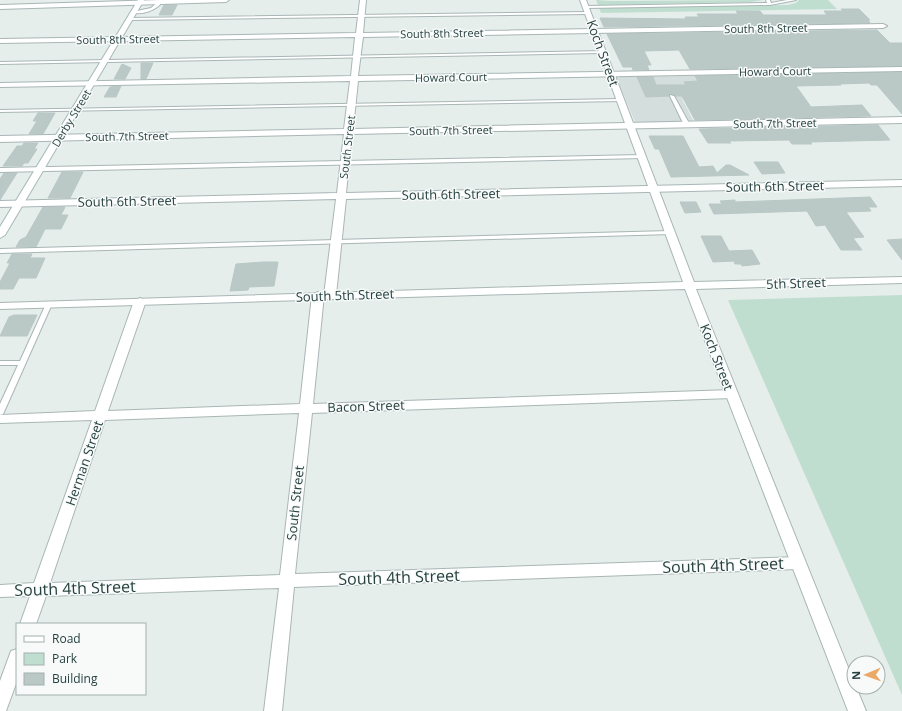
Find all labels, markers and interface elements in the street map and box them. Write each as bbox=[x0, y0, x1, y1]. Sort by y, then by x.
street label: Koch Street bbox=[583, 17, 623, 89]
street label: South 8th Street bbox=[724, 20, 808, 36]
street label: South 8th Street bbox=[400, 25, 484, 41]
street label: South 8th Street bbox=[76, 31, 160, 47]
street label: Howard Court bbox=[739, 63, 811, 79]
street label: Howard Court bbox=[415, 69, 487, 85]
street label: Derby Street bbox=[48, 86, 94, 149]
street label: South Street bbox=[336, 114, 358, 180]
street label: South 7th Street bbox=[733, 115, 817, 131]
street label: South 7th Street bbox=[409, 122, 493, 138]
street label: South 7th Street bbox=[85, 128, 169, 144]
street label: South 6th Street bbox=[726, 176, 825, 196]
street label: South 6th Street bbox=[402, 184, 501, 204]
street label: South 6th Street bbox=[78, 191, 177, 211]
street label: 5th Street bbox=[766, 273, 827, 293]
street label: South 5th Street bbox=[295, 284, 395, 306]
street label: Koch Street bbox=[696, 321, 738, 393]
street label: Bacon Street bbox=[327, 396, 405, 416]
street label: Herman Street bbox=[61, 418, 107, 508]
street label: South Street bbox=[282, 464, 308, 541]
street label: South 4th Street bbox=[662, 552, 784, 578]
street label: South 4th Street bbox=[338, 564, 460, 590]
street label: South 4th Street bbox=[14, 575, 136, 601]
legend bbox=[16, 623, 146, 695]
text: Road bbox=[52, 630, 81, 647]
text: Park bbox=[52, 650, 78, 667]
north arrow bbox=[846, 655, 886, 695]
text: Building bbox=[52, 670, 98, 687]
text: N bbox=[848, 671, 863, 680]

